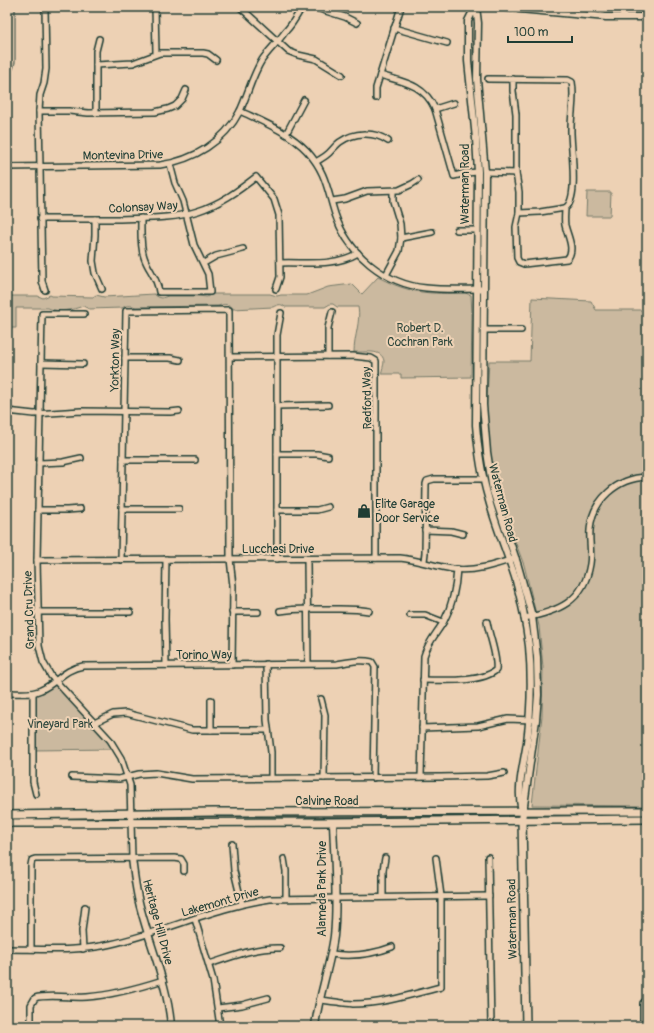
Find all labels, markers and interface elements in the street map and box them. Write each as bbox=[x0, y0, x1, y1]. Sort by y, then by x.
scale bar bbox=[508, 18, 572, 44]
text: 100 m bbox=[514, 25, 549, 40]
street label: Waterman Road bbox=[458, 144, 473, 224]
street label: Montevina Drive bbox=[83, 147, 163, 164]
street label: Colonsay Way bbox=[108, 198, 178, 217]
park label: Robert D. Cochran Park bbox=[387, 321, 453, 350]
street label: Yorkton Way bbox=[107, 328, 124, 393]
street label: Redford Way bbox=[359, 366, 376, 430]
street label: Waterman Road bbox=[485, 462, 520, 544]
place label: Elite Garage Door Service bbox=[375, 497, 439, 526]
shop icon: Elite Garage Door Service bbox=[356, 503, 372, 519]
street label: Lucchesi Drive bbox=[242, 542, 314, 557]
street label: Grand Cru Drive bbox=[21, 570, 38, 650]
street label: Torino Way bbox=[176, 648, 232, 663]
park label: Vineyard Park bbox=[27, 717, 93, 732]
street label: Calvine Road bbox=[295, 794, 359, 809]
street label: Alameda Park Drive bbox=[315, 841, 330, 937]
street label: Heritage Hill Drive bbox=[139, 878, 176, 967]
street label: Waterman Road bbox=[504, 878, 521, 959]
street label: Lakemont Drive bbox=[180, 884, 261, 921]

